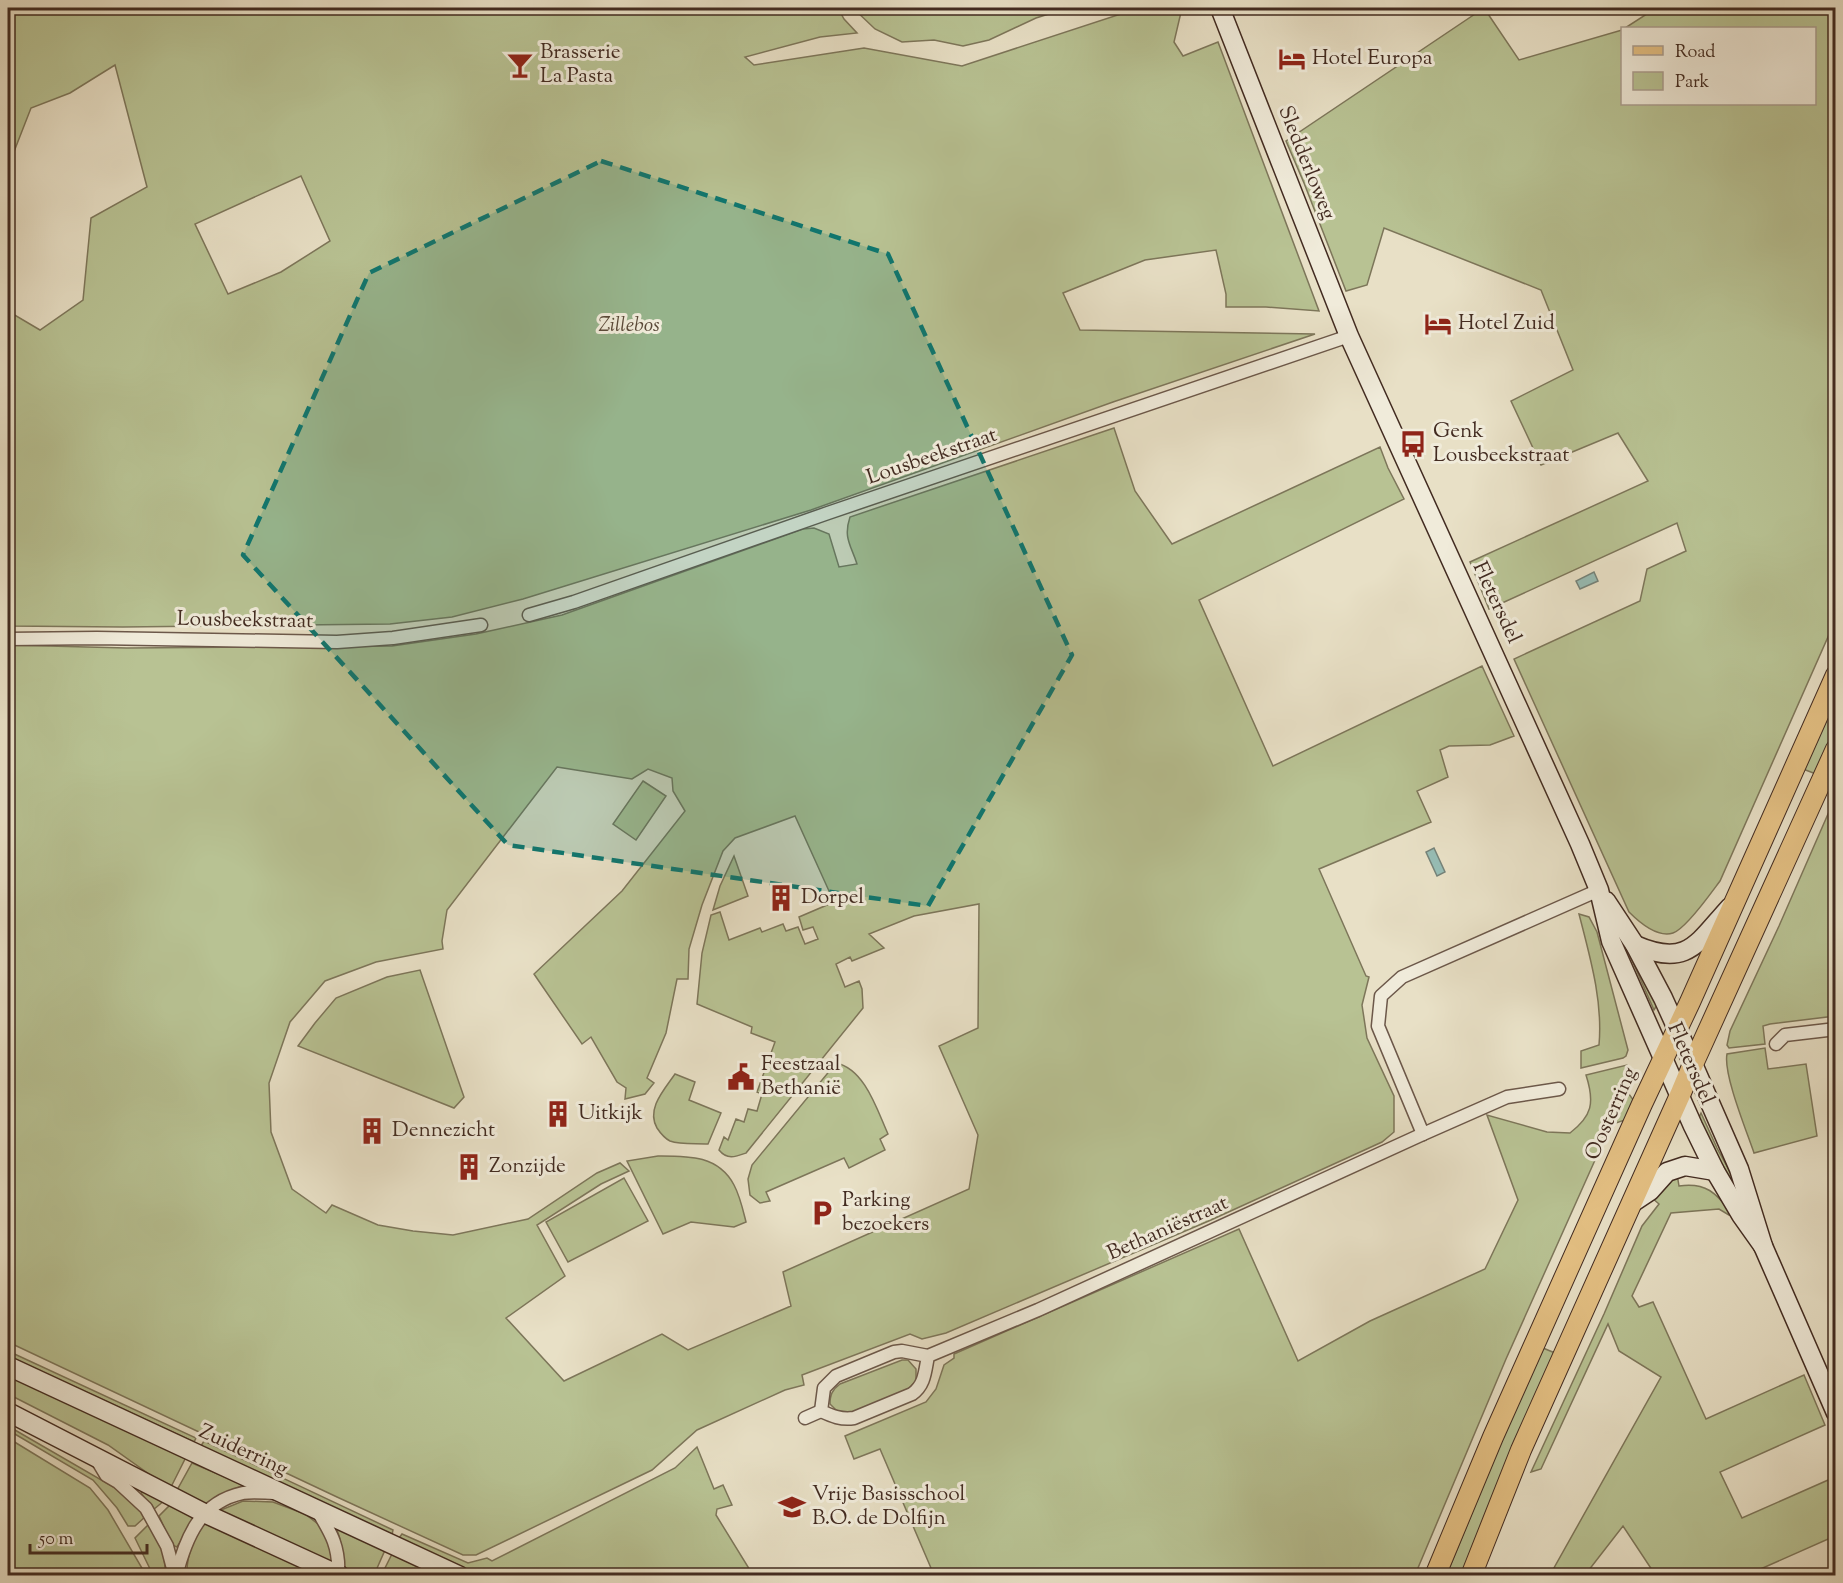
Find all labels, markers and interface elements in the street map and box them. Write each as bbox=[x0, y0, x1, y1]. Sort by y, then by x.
legend bbox=[1621, 27, 1816, 105]
place label: Brasserie La Pasta bbox=[540, 38, 621, 92]
text: Road bbox=[1675, 40, 1715, 66]
hotel icon: Hotel Europa bbox=[1277, 44, 1307, 74]
place label: Hotel Europa bbox=[1312, 44, 1433, 74]
bar icon: Brasserie La Pasta bbox=[505, 50, 535, 80]
text: Park bbox=[1675, 70, 1710, 96]
street label: Sledderloweg bbox=[1270, 102, 1342, 224]
hotel icon: Hotel Zuid bbox=[1423, 309, 1453, 339]
place label: Hotel Zuid bbox=[1458, 309, 1555, 339]
park label: Zillebos bbox=[598, 311, 660, 341]
place label: Genk Lousbeekstraat bbox=[1433, 417, 1569, 471]
street label: Lousbeekstraat bbox=[863, 421, 1001, 493]
bus stop icon: Genk Lousbeekstraat bbox=[1398, 429, 1428, 459]
street label: Fletersdel bbox=[1464, 557, 1528, 649]
street label: Lousbeekstraat bbox=[177, 605, 313, 637]
building icon: Dorpel bbox=[766, 883, 796, 913]
place label: Dorpel bbox=[801, 883, 864, 913]
street label: Fletersdel bbox=[1659, 1018, 1722, 1110]
place label: Feestzaal Bethanië bbox=[761, 1050, 841, 1104]
public building icon: Feestzaal Bethanië bbox=[726, 1062, 756, 1092]
street label: Oosterring bbox=[1578, 1063, 1646, 1165]
building icon: Uitkijk bbox=[543, 1099, 573, 1129]
place label: Uitkijk bbox=[578, 1099, 643, 1129]
building icon: Dennezicht bbox=[357, 1116, 387, 1146]
place label: Dennezicht bbox=[392, 1116, 495, 1146]
building icon: Zonzijde bbox=[454, 1152, 484, 1182]
place label: Zonzijde bbox=[489, 1152, 566, 1182]
place label: Parking bezoekers bbox=[842, 1186, 929, 1240]
street label: Bethaniëstraat bbox=[1103, 1189, 1233, 1269]
parking icon: Parking bezoekers bbox=[807, 1198, 837, 1228]
street label: Zuiderring bbox=[193, 1417, 293, 1485]
place label: Vrije Basisschool B.O. de Dolfijn bbox=[812, 1480, 966, 1534]
school or university icon: Vrije Basisschool B.O. de Dolfijn bbox=[777, 1492, 807, 1522]
scale bar bbox=[30, 1517, 147, 1555]
text: 50 m bbox=[38, 1527, 74, 1553]

